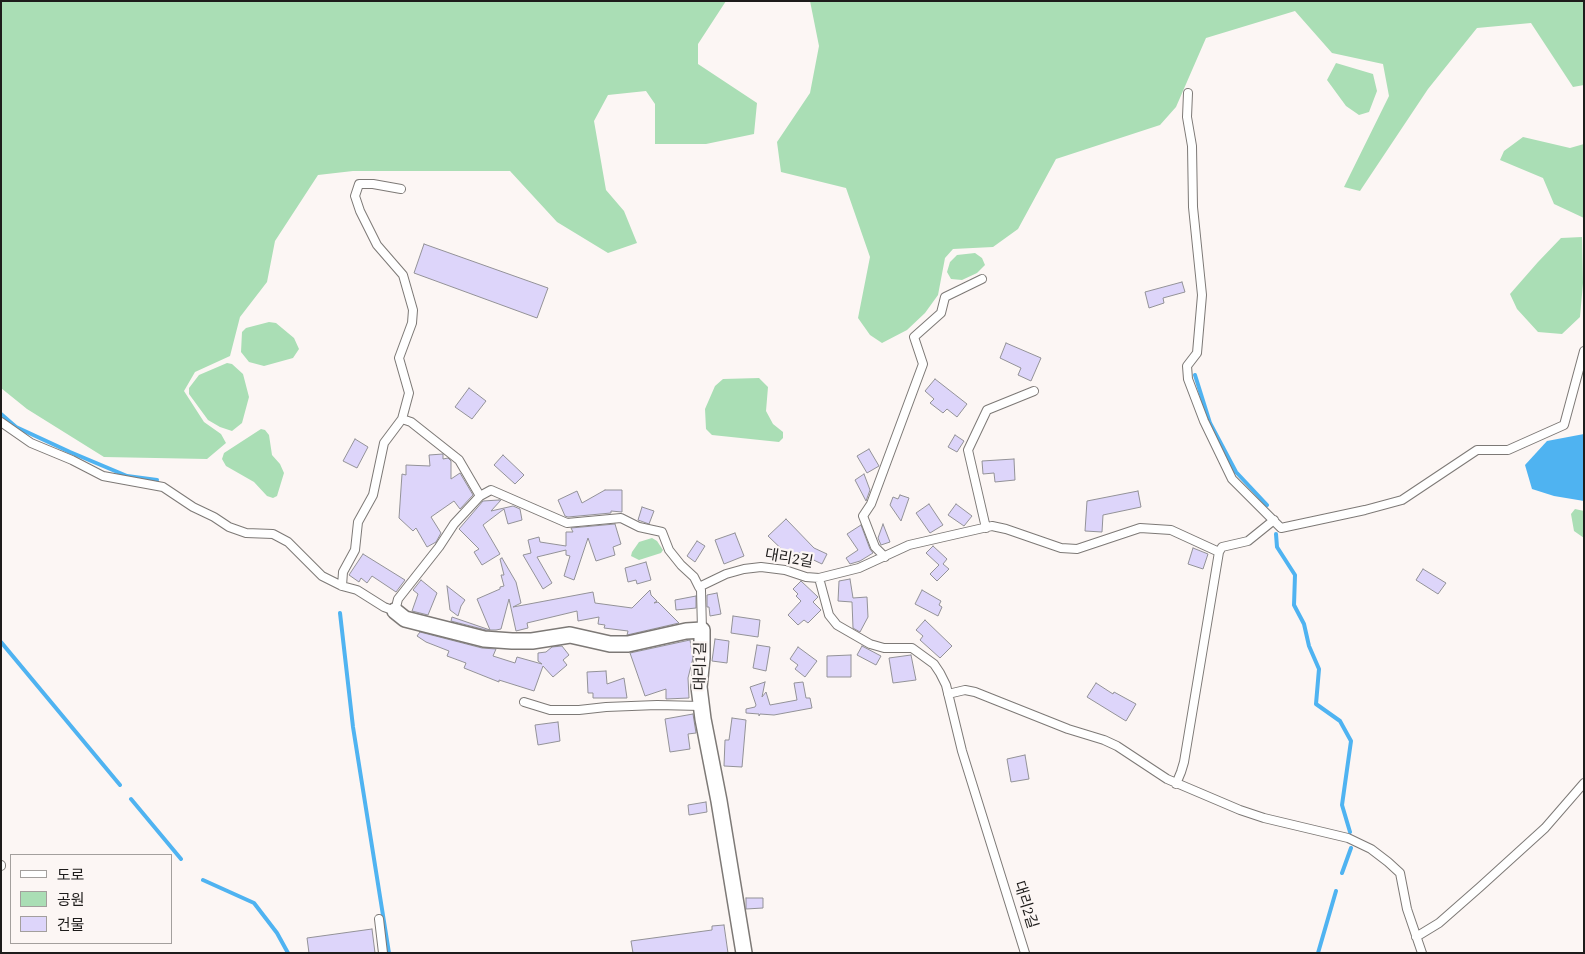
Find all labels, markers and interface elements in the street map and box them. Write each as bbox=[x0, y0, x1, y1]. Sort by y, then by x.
street label: 대리2길 bbox=[763, 546, 815, 572]
street label: 대리1길 bbox=[692, 641, 710, 691]
legend bbox=[10, 854, 172, 944]
text: 도로 bbox=[57, 864, 85, 885]
street label: 대리2길 bbox=[1009, 879, 1041, 931]
text: 공원 bbox=[57, 889, 85, 910]
text: 건물 bbox=[57, 914, 85, 935]

